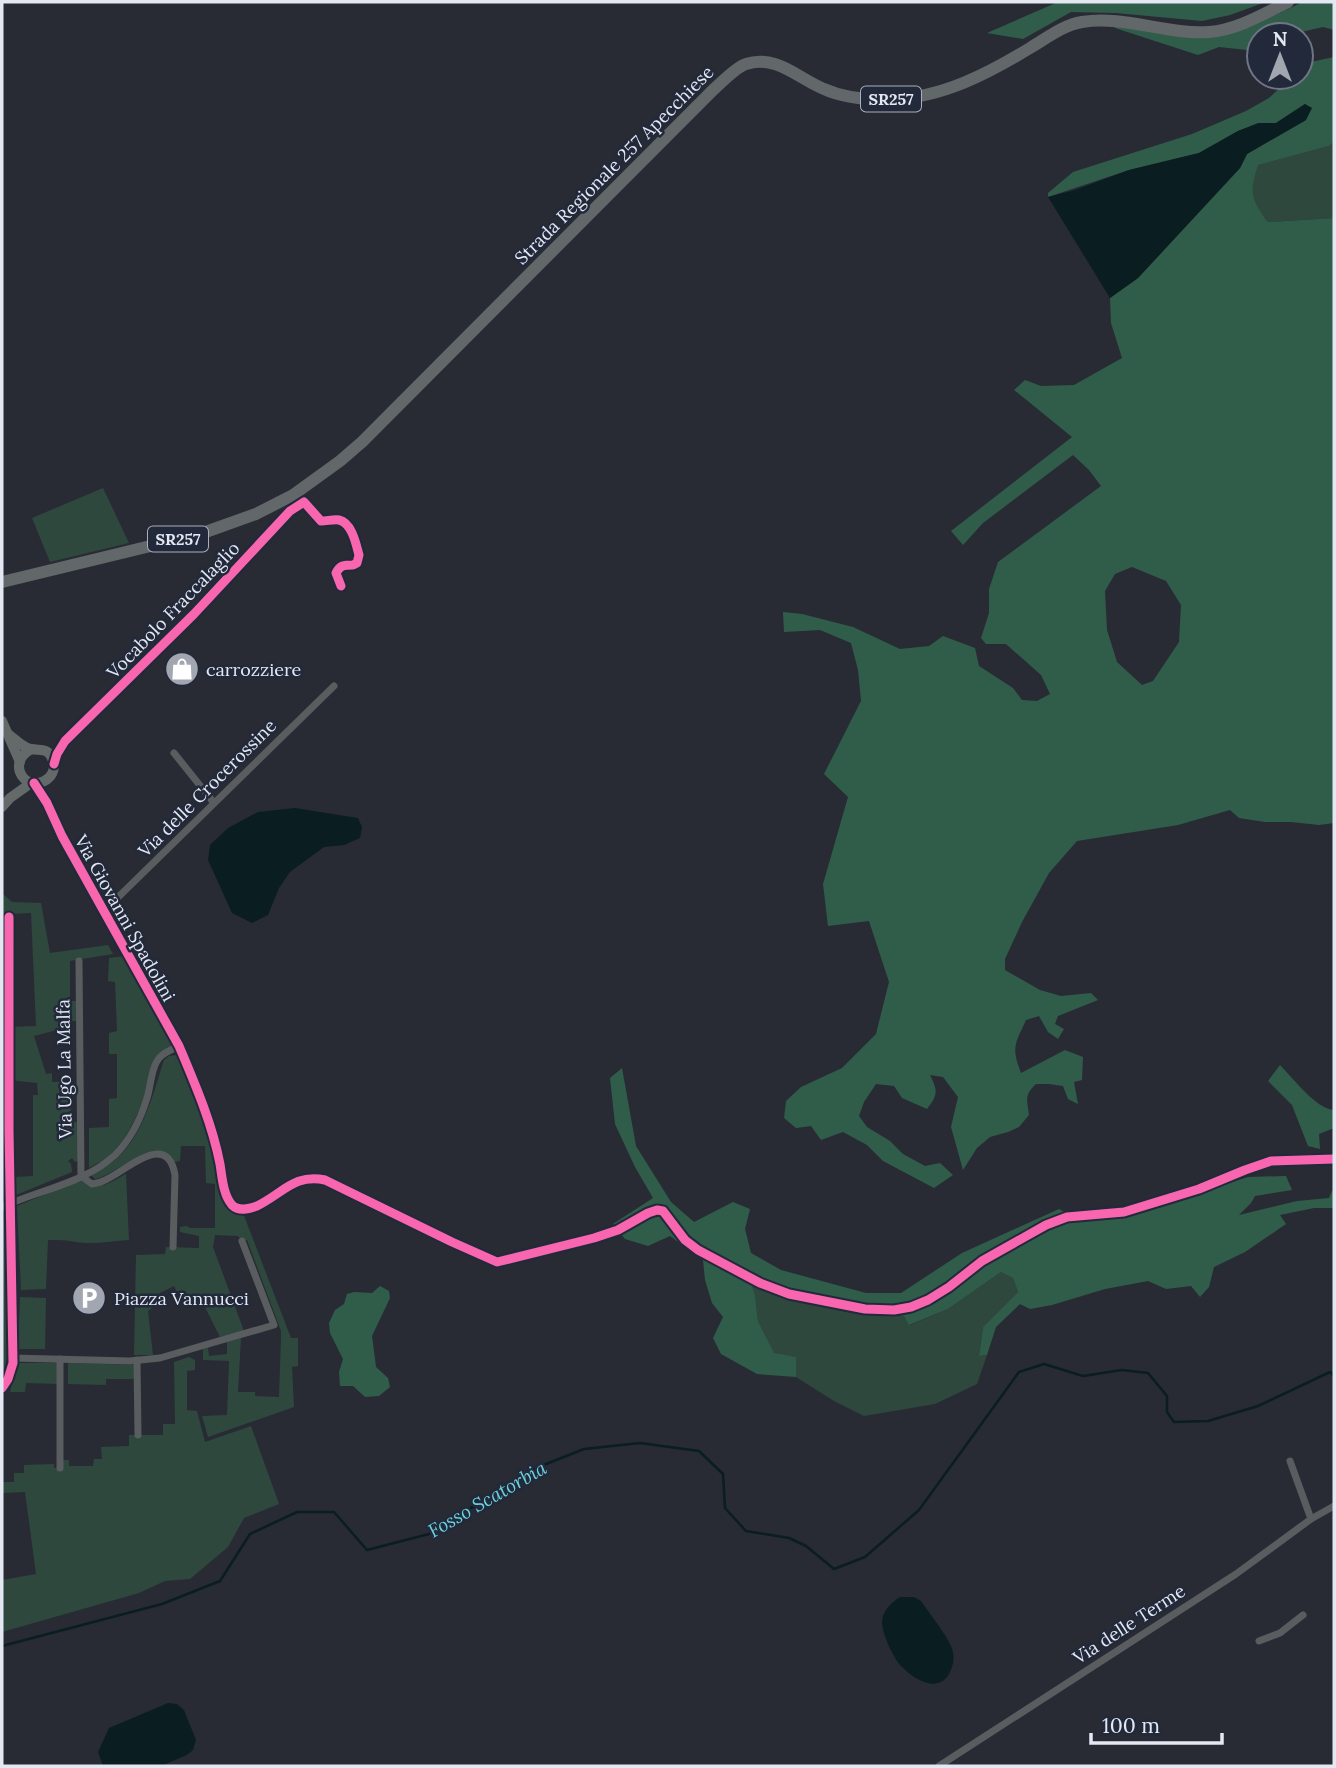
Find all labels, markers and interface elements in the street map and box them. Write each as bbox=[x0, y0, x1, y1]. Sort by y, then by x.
north arrow bbox=[1245, 21, 1315, 91]
text: N bbox=[1273, 27, 1288, 51]
street label: Strada Regionale 257 Apecchiese bbox=[510, 60, 719, 269]
road number: SR257 bbox=[861, 86, 921, 111]
road number: SR257 bbox=[148, 526, 208, 552]
street label: Vocabolo Fraccalaglio bbox=[101, 537, 244, 684]
shop icon: carrozziere bbox=[163, 650, 201, 688]
place label: carrozziere bbox=[206, 658, 302, 681]
street label: Via delle Crocerossine bbox=[132, 714, 281, 863]
street label: Via Giovanni Spadolini bbox=[69, 830, 180, 1005]
street label: Via Ugo La Malfa bbox=[51, 999, 77, 1140]
parking icon: Piazza Vannucci bbox=[70, 1279, 108, 1317]
place label: Piazza Vannucci bbox=[114, 1287, 249, 1310]
water label: Fosso Scatorbia bbox=[424, 1455, 551, 1543]
street label: Via delle Terme bbox=[1068, 1579, 1190, 1669]
scale bar bbox=[1091, 1702, 1222, 1746]
text: 100 m bbox=[1102, 1712, 1160, 1739]

